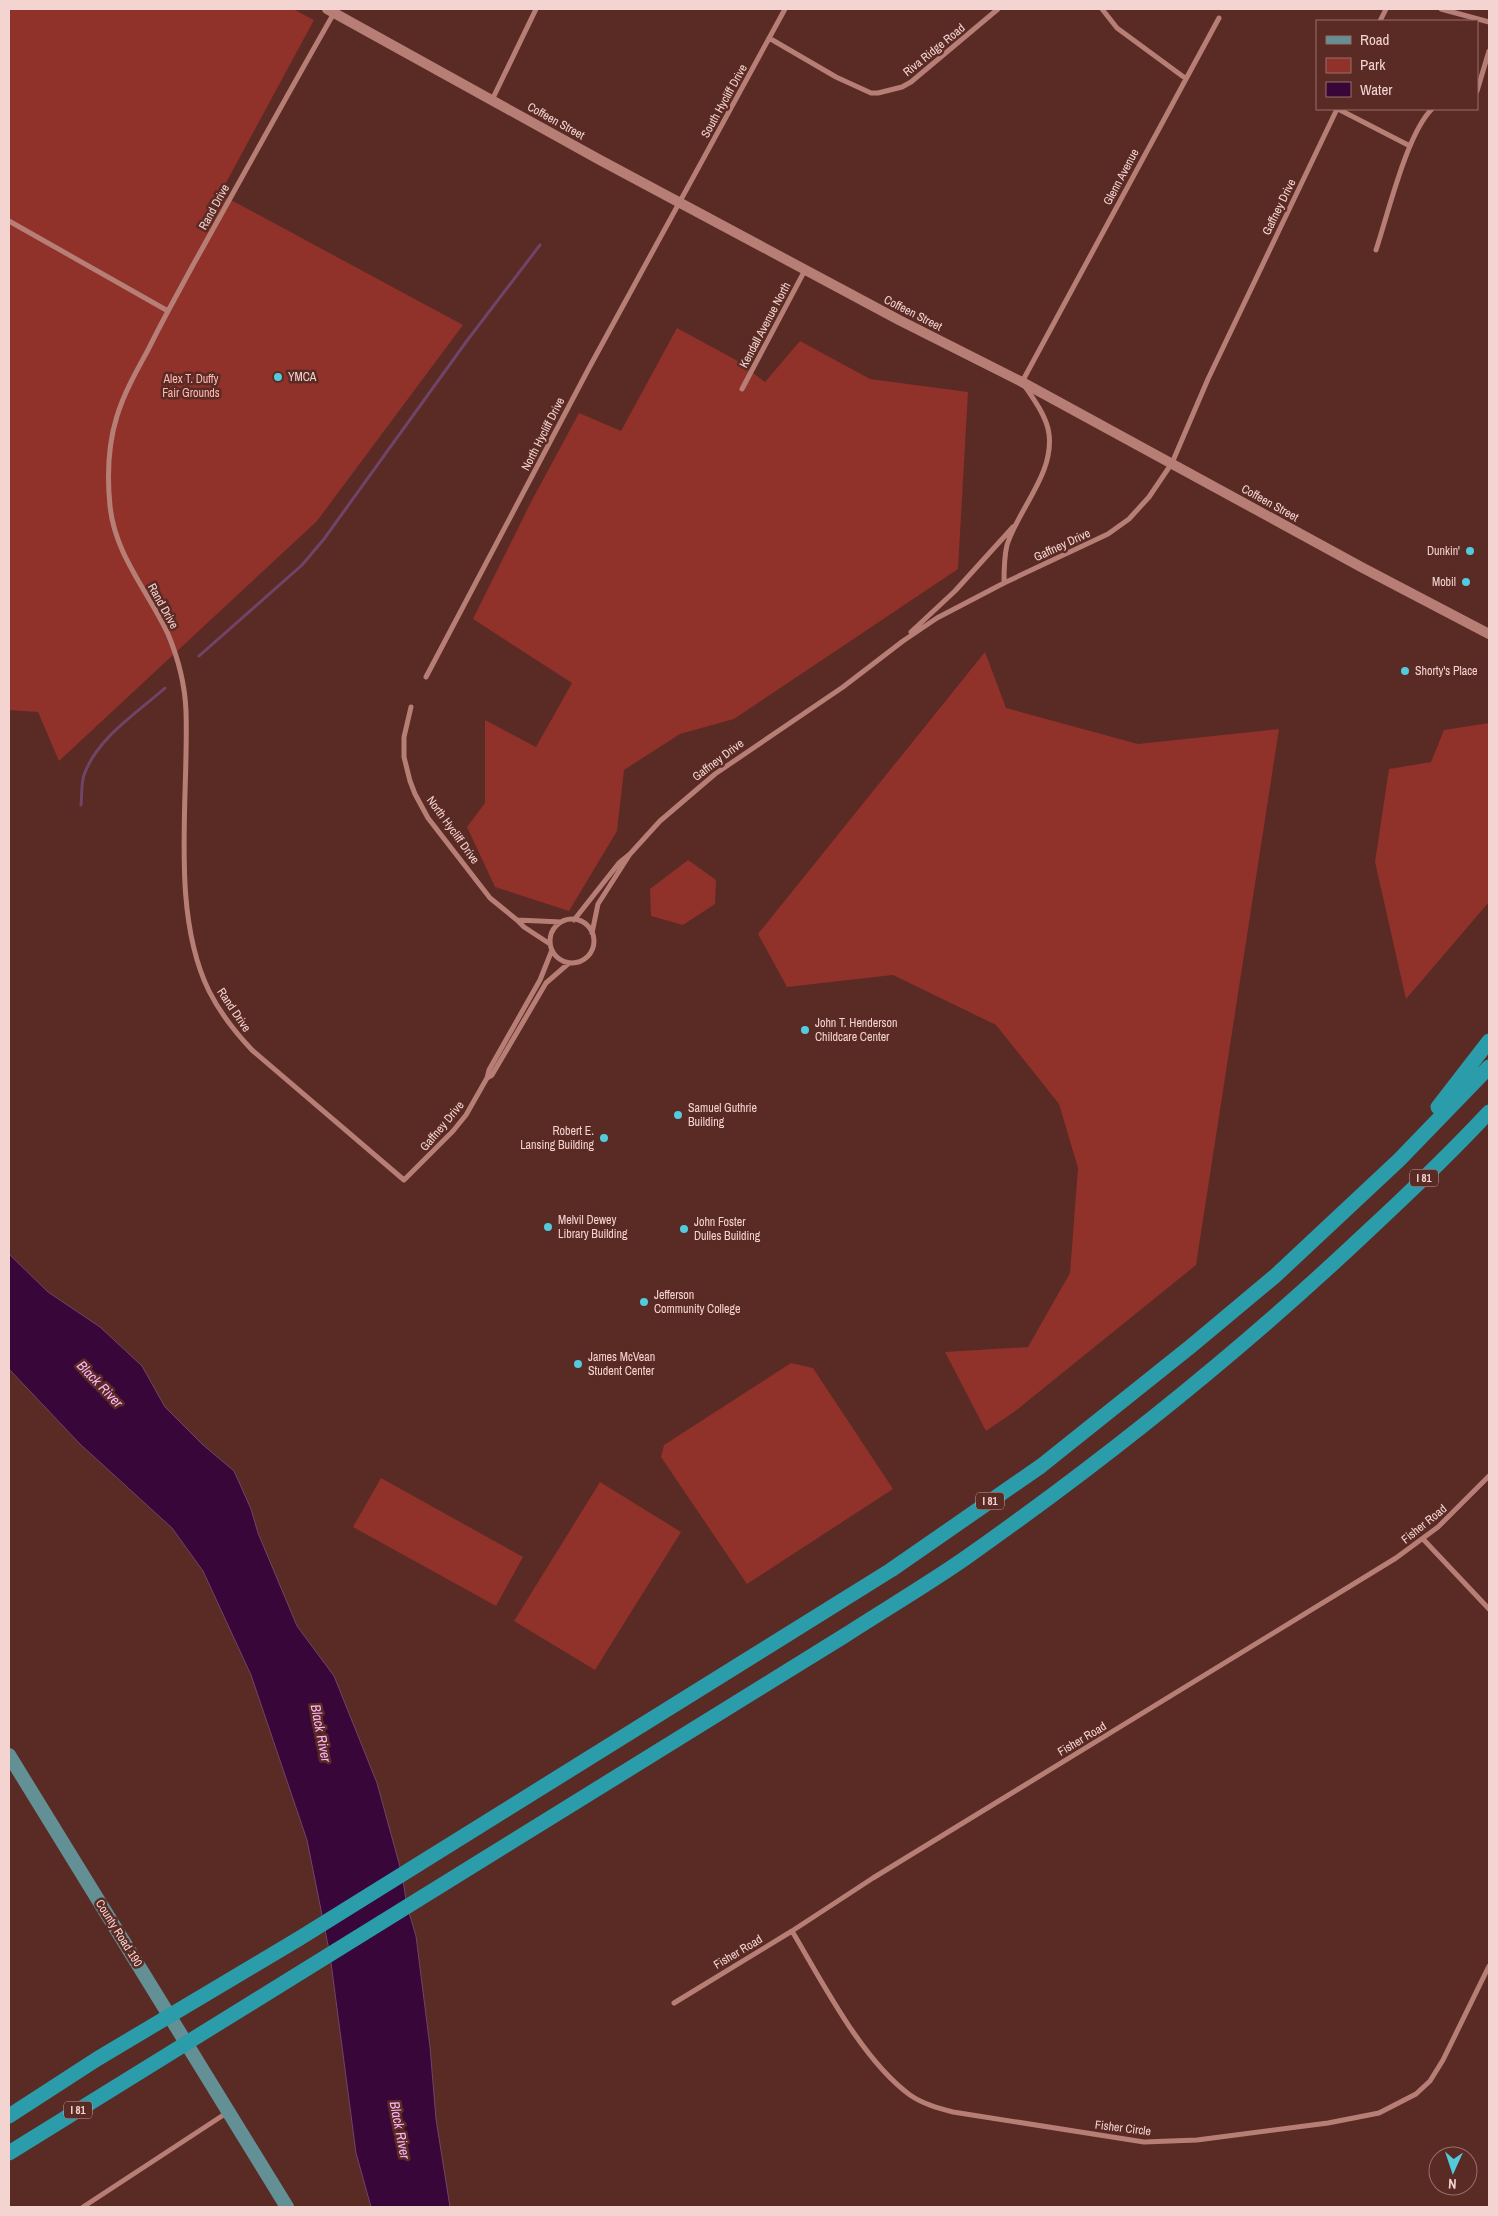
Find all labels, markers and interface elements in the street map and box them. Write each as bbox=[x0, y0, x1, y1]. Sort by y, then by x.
street label: Riva Ridge Road bbox=[900, 20, 968, 80]
legend bbox=[1316, 20, 1478, 110]
text: Road bbox=[1360, 29, 1389, 50]
text: Park bbox=[1360, 54, 1386, 75]
street label: South Hycliff Drive bbox=[697, 61, 751, 141]
text: Water bbox=[1360, 79, 1392, 100]
street label: Coffeen Street bbox=[524, 99, 588, 143]
street label: Glenn Avenue bbox=[1099, 146, 1143, 208]
street label: Gaffney Drive bbox=[1259, 176, 1299, 238]
street label: Rand Drive bbox=[195, 181, 233, 233]
street label: Kendall Avenue North bbox=[736, 279, 794, 371]
street label: Coffeen Street bbox=[881, 292, 945, 335]
place label: YMCA bbox=[288, 369, 317, 385]
park label: Alex T. Duffy Fair Grounds bbox=[162, 371, 220, 401]
marker: YMCA bbox=[272, 371, 284, 383]
street label: North Hycliff Drive bbox=[518, 395, 568, 473]
street label: Coffeen Street bbox=[1238, 481, 1302, 525]
street label: Gaffney Drive bbox=[1031, 525, 1093, 565]
place label: Dunkin' bbox=[1427, 543, 1460, 559]
marker: Dunkin' bbox=[1464, 545, 1476, 557]
place label: Mobil bbox=[1432, 574, 1456, 590]
marker: Mobil bbox=[1460, 576, 1472, 588]
street label: Rand Drive bbox=[144, 580, 182, 632]
place label: Shorty's Place bbox=[1415, 663, 1478, 679]
marker: Shorty's Place bbox=[1399, 665, 1411, 677]
street label: Gaffney Drive bbox=[689, 735, 747, 785]
street label: North Hycliff Drive bbox=[423, 793, 483, 867]
street label: Rand Drive bbox=[213, 985, 255, 1035]
place label: John T. Henderson Childcare Center bbox=[815, 1015, 897, 1045]
marker: John T. Henderson Childcare Center bbox=[799, 1024, 811, 1036]
street label: Gaffney Drive bbox=[416, 1098, 468, 1154]
place label: Samuel Guthrie Building bbox=[688, 1100, 757, 1130]
marker: Samuel Guthrie Building bbox=[672, 1109, 684, 1121]
place label: Robert E. Lansing Building bbox=[520, 1123, 595, 1153]
marker: Robert E. Lansing Building bbox=[598, 1132, 610, 1144]
road number: I 81 bbox=[1410, 1170, 1438, 1186]
place label: Melvil Dewey Library Building bbox=[558, 1212, 628, 1242]
place label: John Foster Dulles Building bbox=[694, 1214, 761, 1244]
marker: Melvil Dewey Library Building bbox=[542, 1221, 554, 1233]
marker: John Foster Dulles Building bbox=[678, 1223, 690, 1235]
place label: Jefferson Community College bbox=[654, 1287, 740, 1317]
marker: Jefferson Community College bbox=[638, 1296, 650, 1308]
place label: James McVean Student Center bbox=[588, 1349, 655, 1379]
water label: Black River bbox=[73, 1357, 128, 1412]
marker: James McVean Student Center bbox=[572, 1358, 584, 1370]
road number: I 81 bbox=[976, 1492, 1004, 1510]
street label: Fisher Road bbox=[1398, 1501, 1450, 1547]
water label: Black River bbox=[307, 1702, 336, 1765]
street label: Fisher Road bbox=[1055, 1718, 1109, 1760]
street label: County Road 190 bbox=[92, 1896, 146, 1970]
street label: Fisher Road bbox=[711, 1931, 765, 1973]
water label: Black River bbox=[386, 2099, 415, 2162]
road number: I 81 bbox=[64, 2102, 92, 2118]
street label: Fisher Circle bbox=[1094, 2117, 1152, 2139]
north arrow bbox=[1428, 2146, 1478, 2196]
text: N bbox=[1448, 2175, 1457, 2193]

